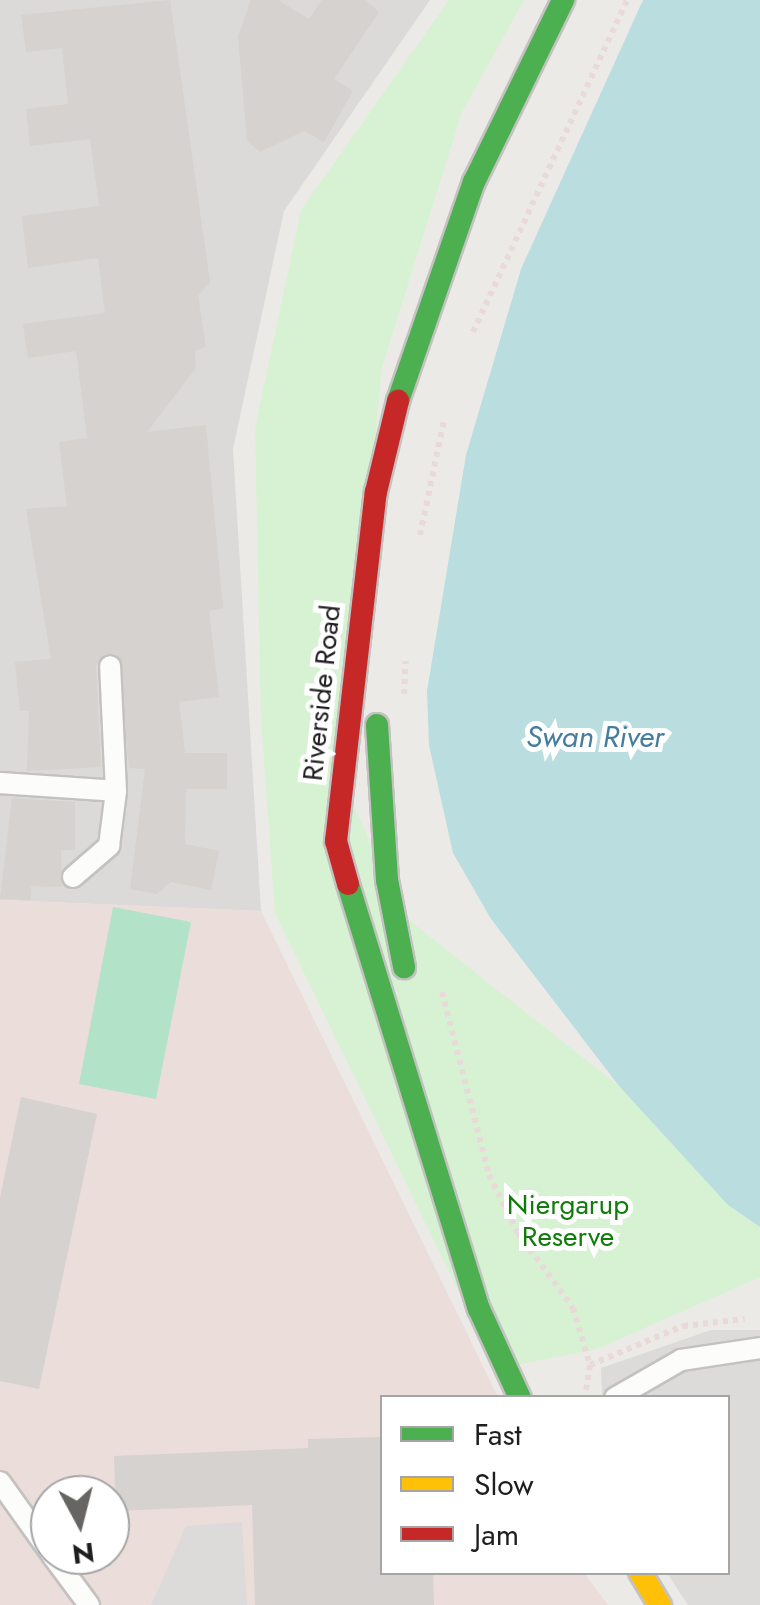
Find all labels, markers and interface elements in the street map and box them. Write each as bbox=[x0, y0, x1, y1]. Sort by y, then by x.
street label: Riverside Road bbox=[296, 603, 348, 783]
water label: Swan River bbox=[526, 719, 664, 755]
park label: Niergarup Reserve bbox=[507, 1188, 629, 1254]
legend bbox=[380, 1395, 730, 1575]
text: Fast bbox=[474, 1413, 522, 1456]
text: Slow bbox=[474, 1463, 534, 1506]
north arrow bbox=[30, 1475, 130, 1575]
text: Jam bbox=[474, 1513, 519, 1556]
text: N bbox=[70, 1532, 97, 1575]

